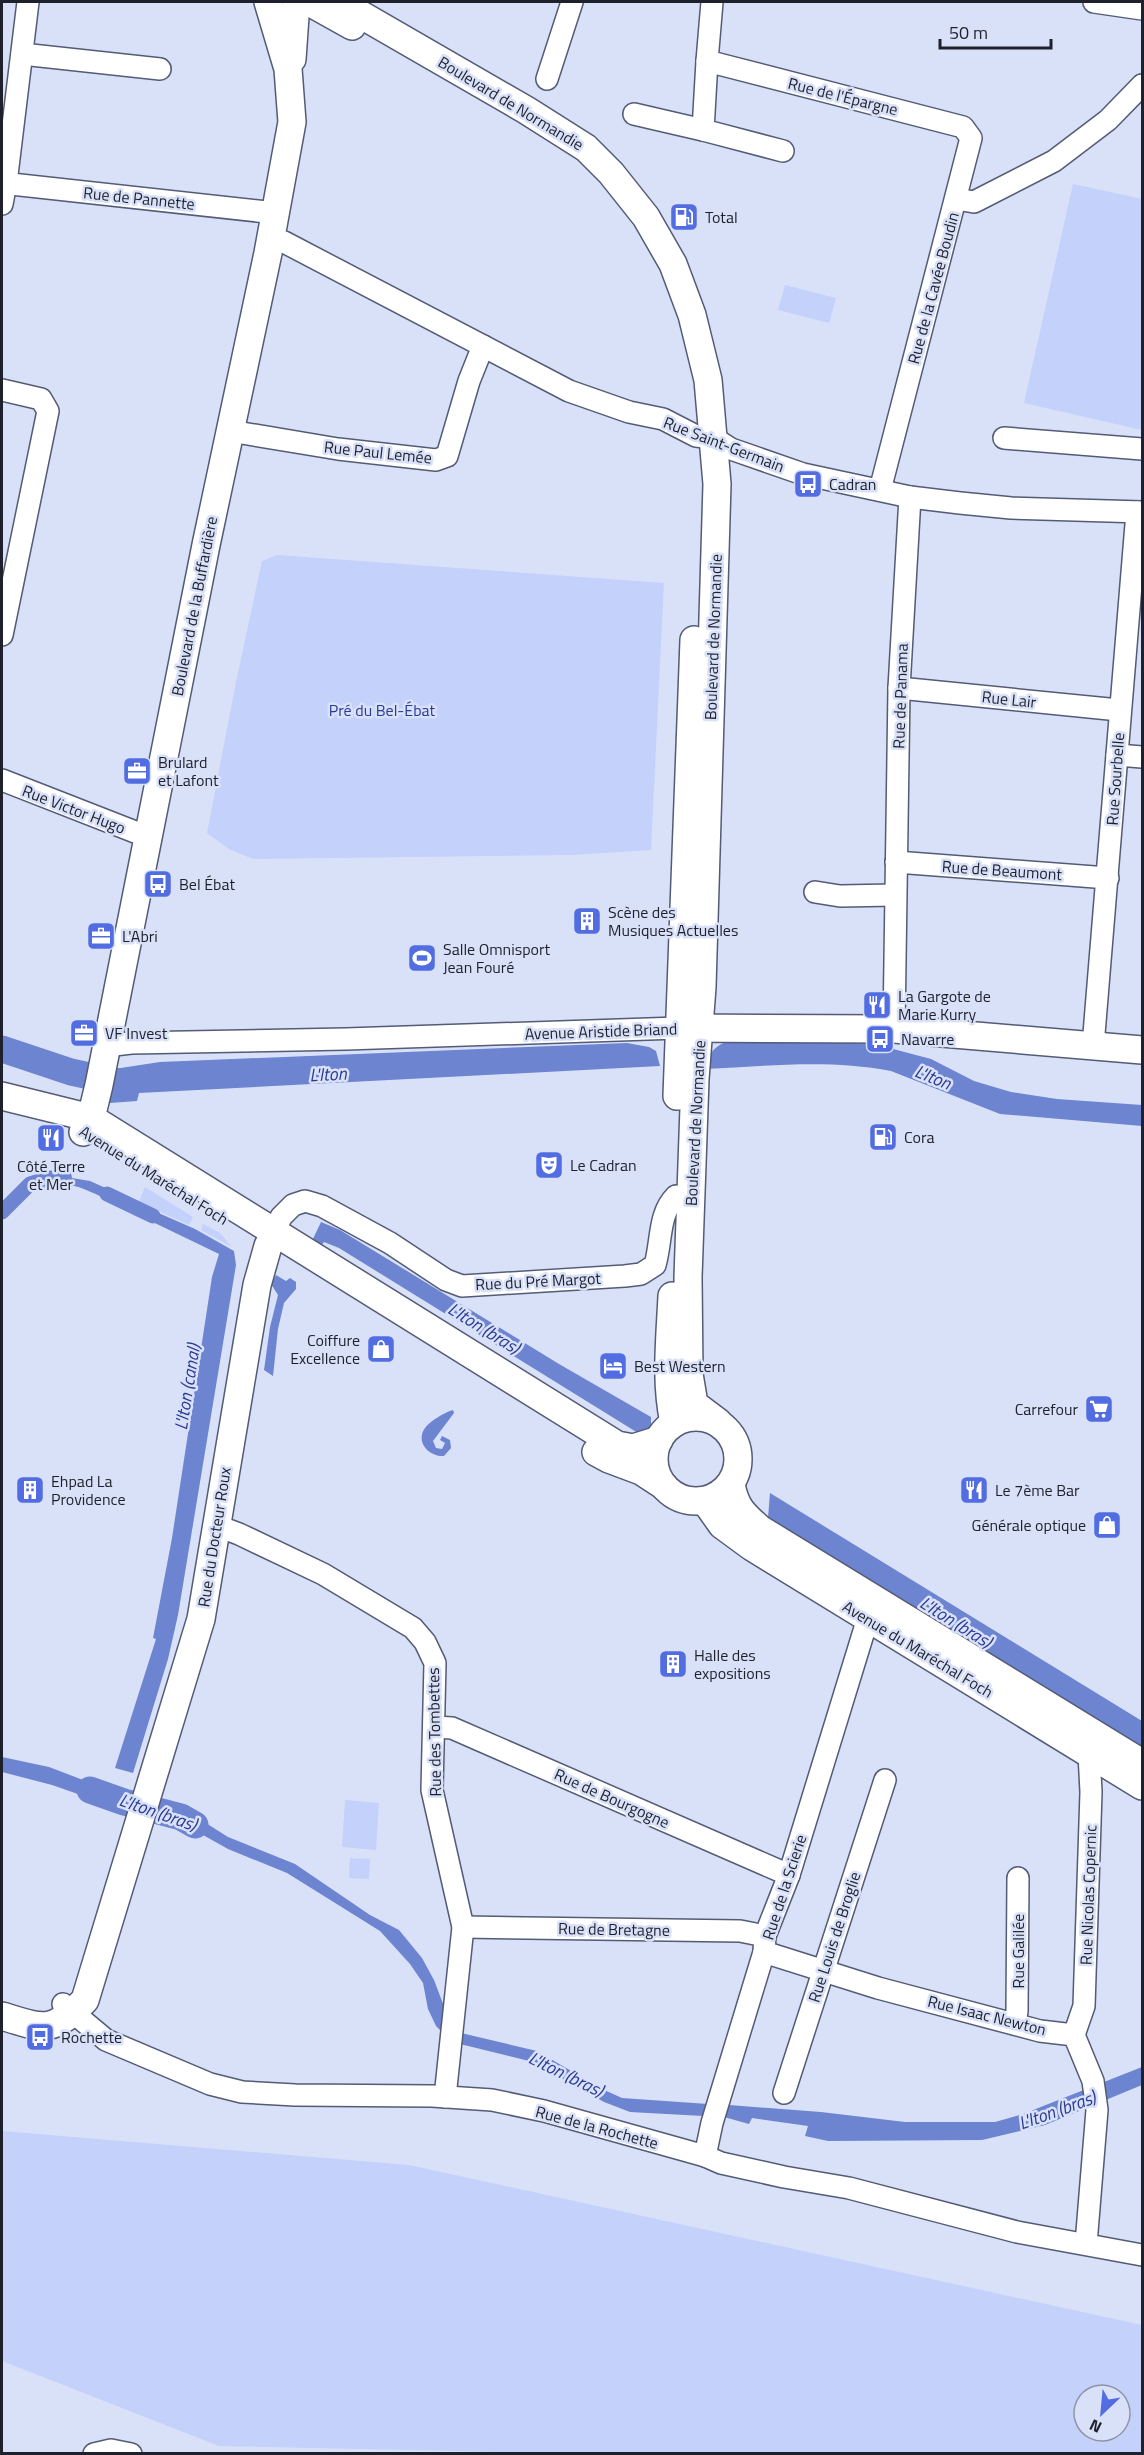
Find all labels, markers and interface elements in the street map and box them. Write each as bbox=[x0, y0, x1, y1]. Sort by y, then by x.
scale bar bbox=[940, 12, 1051, 50]
text: 50 m bbox=[949, 19, 988, 46]
street label: Boulevard de Normandie bbox=[434, 50, 588, 156]
street label: Rue de l'Épargne bbox=[785, 71, 901, 121]
street label: Rue de Pannette bbox=[82, 180, 196, 216]
fuel station icon: Total bbox=[668, 201, 700, 233]
place label: Total bbox=[705, 205, 738, 229]
street label: Rue de la Cavée Boudin bbox=[901, 209, 965, 367]
street label: Rue Saint-Germain bbox=[660, 410, 788, 478]
street label: Rue Paul Lemée bbox=[323, 434, 433, 470]
bus stop icon: Cadran bbox=[792, 468, 824, 500]
place label: Cadran bbox=[829, 472, 876, 496]
street label: Boulevard de la Buffardière bbox=[165, 514, 223, 698]
street label: Boulevard de Normandie bbox=[698, 554, 728, 720]
street label: Rue de Panama bbox=[886, 643, 914, 749]
street label: Rue Lair bbox=[981, 684, 1038, 714]
park label: Pré du Bel-Ébat bbox=[329, 698, 436, 722]
street label: Rue Sourbelle bbox=[1100, 732, 1130, 826]
place label: Brulard et Lafont bbox=[158, 750, 219, 792]
office icon: Brulard et Lafont bbox=[121, 755, 153, 787]
street label: Rue Victor Hugo bbox=[19, 778, 129, 840]
street label: Rue de Beaumont bbox=[941, 854, 1063, 886]
bus stop icon: Bel Ébat bbox=[142, 868, 174, 900]
place label: Bel Ébat bbox=[179, 872, 235, 896]
place label: Scène des Musiques Actuelles bbox=[608, 900, 738, 942]
building icon: Scène des Musiques Actuelles bbox=[571, 905, 603, 937]
office icon: L'Abri bbox=[85, 920, 117, 952]
place label: L'Abri bbox=[122, 924, 158, 948]
place label: Salle Omnisport Jean Fouré bbox=[443, 937, 551, 979]
sports icon: Salle Omnisport Jean Fouré bbox=[406, 942, 438, 974]
place label: La Gargote de Marie Kurry bbox=[898, 984, 991, 1026]
restaurant icon: La Gargote de Marie Kurry bbox=[861, 989, 893, 1021]
street label: Avenue Aristide Briand bbox=[524, 1016, 678, 1046]
office icon: VF Invest bbox=[68, 1017, 100, 1049]
place label: VF Invest bbox=[105, 1021, 168, 1045]
bus stop icon: Navarre bbox=[864, 1023, 896, 1055]
place label: Navarre bbox=[901, 1027, 954, 1051]
street label: Boulevard de Normandie bbox=[679, 1039, 711, 1207]
water label: L'Iton bbox=[911, 1058, 956, 1097]
water label: L'Iton bbox=[309, 1059, 348, 1088]
street label: Avenue du Maréchal Foch bbox=[75, 1119, 233, 1231]
fuel station icon: Cora bbox=[867, 1121, 899, 1153]
restaurant icon: Côté Terre et Mer bbox=[35, 1122, 67, 1154]
place label: Cora bbox=[904, 1125, 935, 1149]
theatre icon: Le Cadran bbox=[533, 1149, 565, 1181]
place label: Le Cadran bbox=[570, 1153, 637, 1177]
place label: Côté Terre et Mer bbox=[17, 1154, 85, 1196]
street label: Rue du Pré Margot bbox=[474, 1266, 602, 1296]
water label: L'Iton (bras) bbox=[443, 1295, 527, 1362]
place label: Coiffure Excellence bbox=[290, 1328, 360, 1370]
shop icon: Coiffure Excellence bbox=[365, 1333, 397, 1365]
water label: L'Iton (canal) bbox=[167, 1340, 207, 1432]
hotel icon: Best Western bbox=[597, 1350, 629, 1382]
place label: Best Western bbox=[634, 1354, 726, 1378]
supermarket icon: Carrefour bbox=[1083, 1393, 1115, 1425]
place label: Carrefour bbox=[1015, 1397, 1078, 1421]
street label: Rue du Docteur Roux bbox=[191, 1465, 237, 1609]
place label: Ehpad La Providence bbox=[51, 1469, 125, 1511]
building icon: Ehpad La Providence bbox=[14, 1474, 46, 1506]
restaurant icon: Le 7ème Bar bbox=[958, 1474, 990, 1506]
place label: Le 7ème Bar bbox=[995, 1478, 1080, 1502]
shop icon: Générale optique bbox=[1091, 1509, 1123, 1541]
place label: Générale optique bbox=[972, 1513, 1086, 1537]
water label: L'Iton (bras) bbox=[915, 1589, 999, 1656]
street label: Avenue du Maréchal Foch bbox=[838, 1594, 998, 1704]
place label: Halle des expositions bbox=[694, 1643, 771, 1685]
building icon: Halle des expositions bbox=[657, 1648, 689, 1680]
street label: Rue des Tombettes bbox=[421, 1667, 447, 1797]
street label: Rue de Bourgogne bbox=[551, 1762, 673, 1834]
water label: L'Iton (bras) bbox=[116, 1786, 202, 1838]
street label: Rue Nicolas Copernic bbox=[1074, 1824, 1102, 1966]
street label: Rue de la Scierie bbox=[756, 1831, 812, 1943]
street label: Rue Louis de Broglie bbox=[802, 1869, 866, 2005]
street label: Rue Galilée bbox=[1006, 1914, 1030, 1988]
street label: Rue de Bretagne bbox=[558, 1916, 670, 1942]
street label: Rue Isaac Newton bbox=[925, 1989, 1049, 2041]
bus stop icon: Rochette bbox=[24, 2021, 56, 2053]
place label: Rochette bbox=[61, 2025, 122, 2049]
water label: L'Iton (bras) bbox=[524, 2044, 610, 2105]
water label: L'Iton (bras) bbox=[1015, 2083, 1101, 2136]
street label: Rue de la Rochette bbox=[533, 2099, 661, 2155]
north arrow bbox=[1072, 2383, 1132, 2443]
text: N bbox=[1085, 2413, 1106, 2440]

